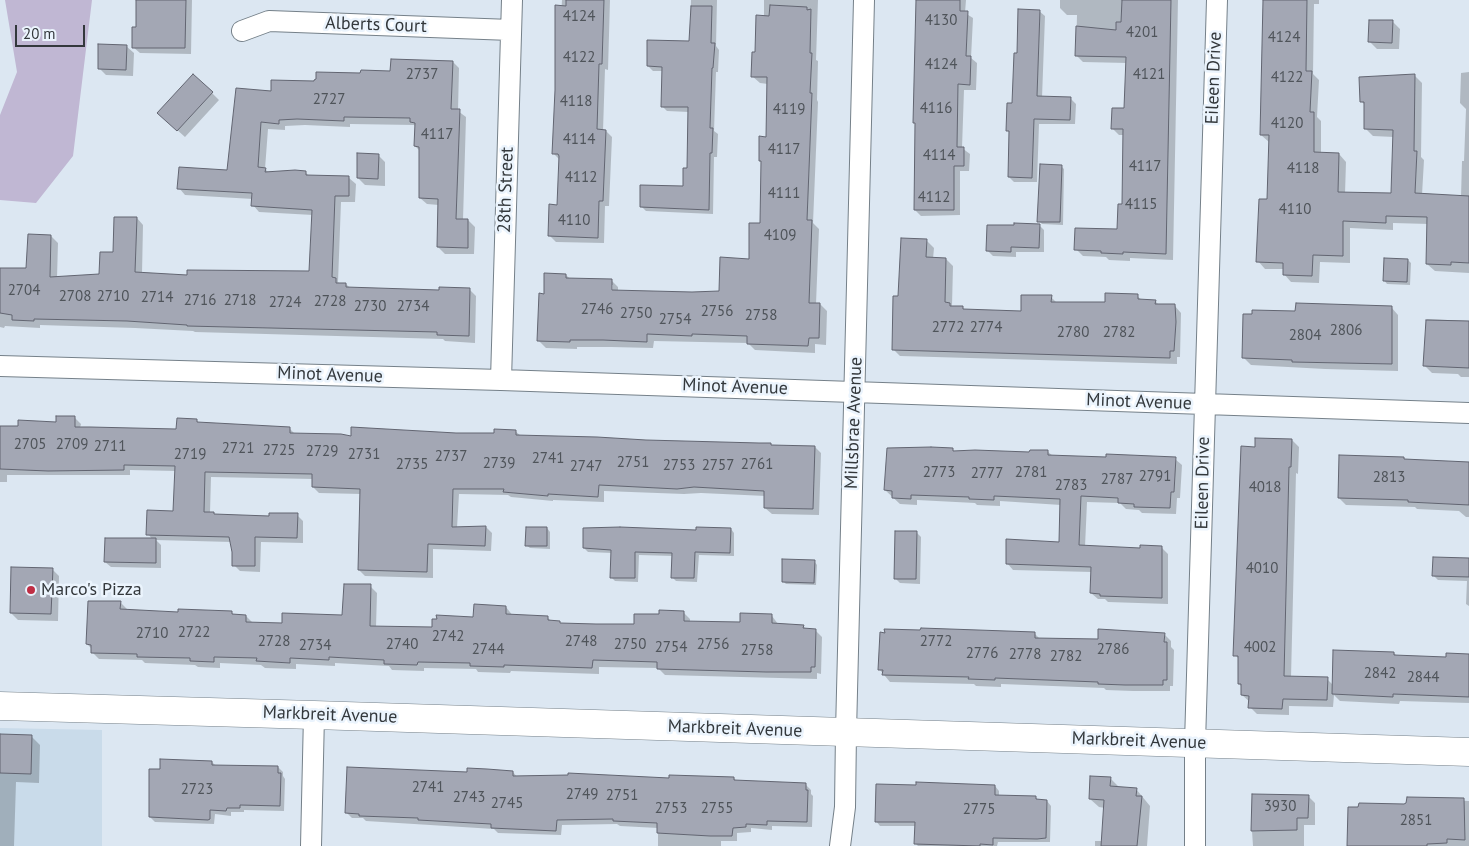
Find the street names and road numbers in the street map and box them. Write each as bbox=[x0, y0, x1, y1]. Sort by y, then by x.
street label: Alberts Court bbox=[325, 12, 427, 38]
street label: Eileen Drive bbox=[1202, 31, 1226, 125]
street label: 28th Street bbox=[494, 146, 518, 234]
street label: Millsbrae Avenue bbox=[841, 357, 867, 489]
street label: Minot Avenue bbox=[277, 362, 383, 388]
street label: Minot Avenue bbox=[682, 374, 788, 400]
street label: Minot Avenue bbox=[1086, 389, 1192, 415]
street label: Eileen Drive bbox=[1191, 436, 1215, 530]
street label: Markbreit Avenue bbox=[262, 702, 398, 728]
street label: Markbreit Avenue bbox=[667, 716, 803, 742]
street label: Markbreit Avenue bbox=[1071, 728, 1207, 754]

